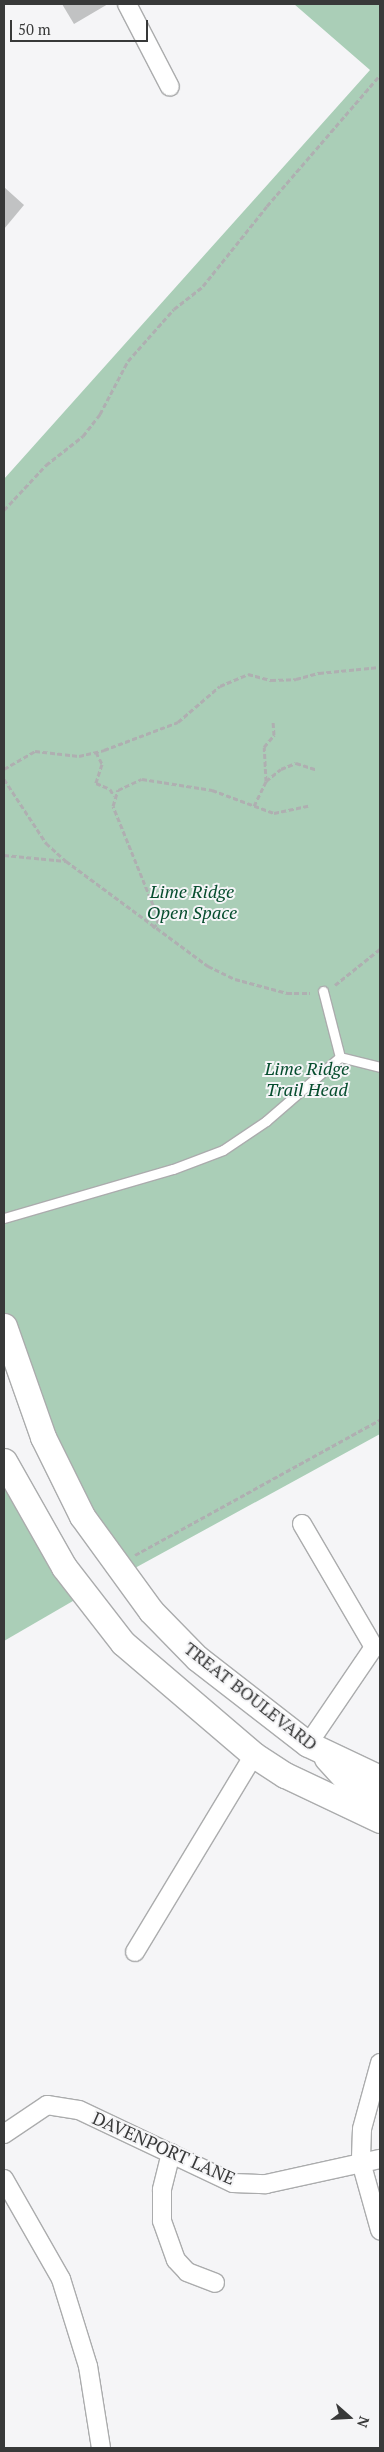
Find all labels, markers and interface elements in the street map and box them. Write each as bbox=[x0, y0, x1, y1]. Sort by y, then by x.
scale bar bbox=[12, 10, 150, 42]
text: 50 m bbox=[18, 19, 51, 39]
park label: Lime Ridge Open Space bbox=[147, 881, 237, 924]
park label: Lime Ridge Trail Head bbox=[265, 1058, 349, 1100]
street label: TREAT BOULEVARD bbox=[180, 1637, 322, 1755]
street label: DAVENPORT LANE bbox=[89, 2107, 239, 2189]
north arrow bbox=[324, 2392, 374, 2442]
text: N bbox=[353, 2414, 374, 2430]

